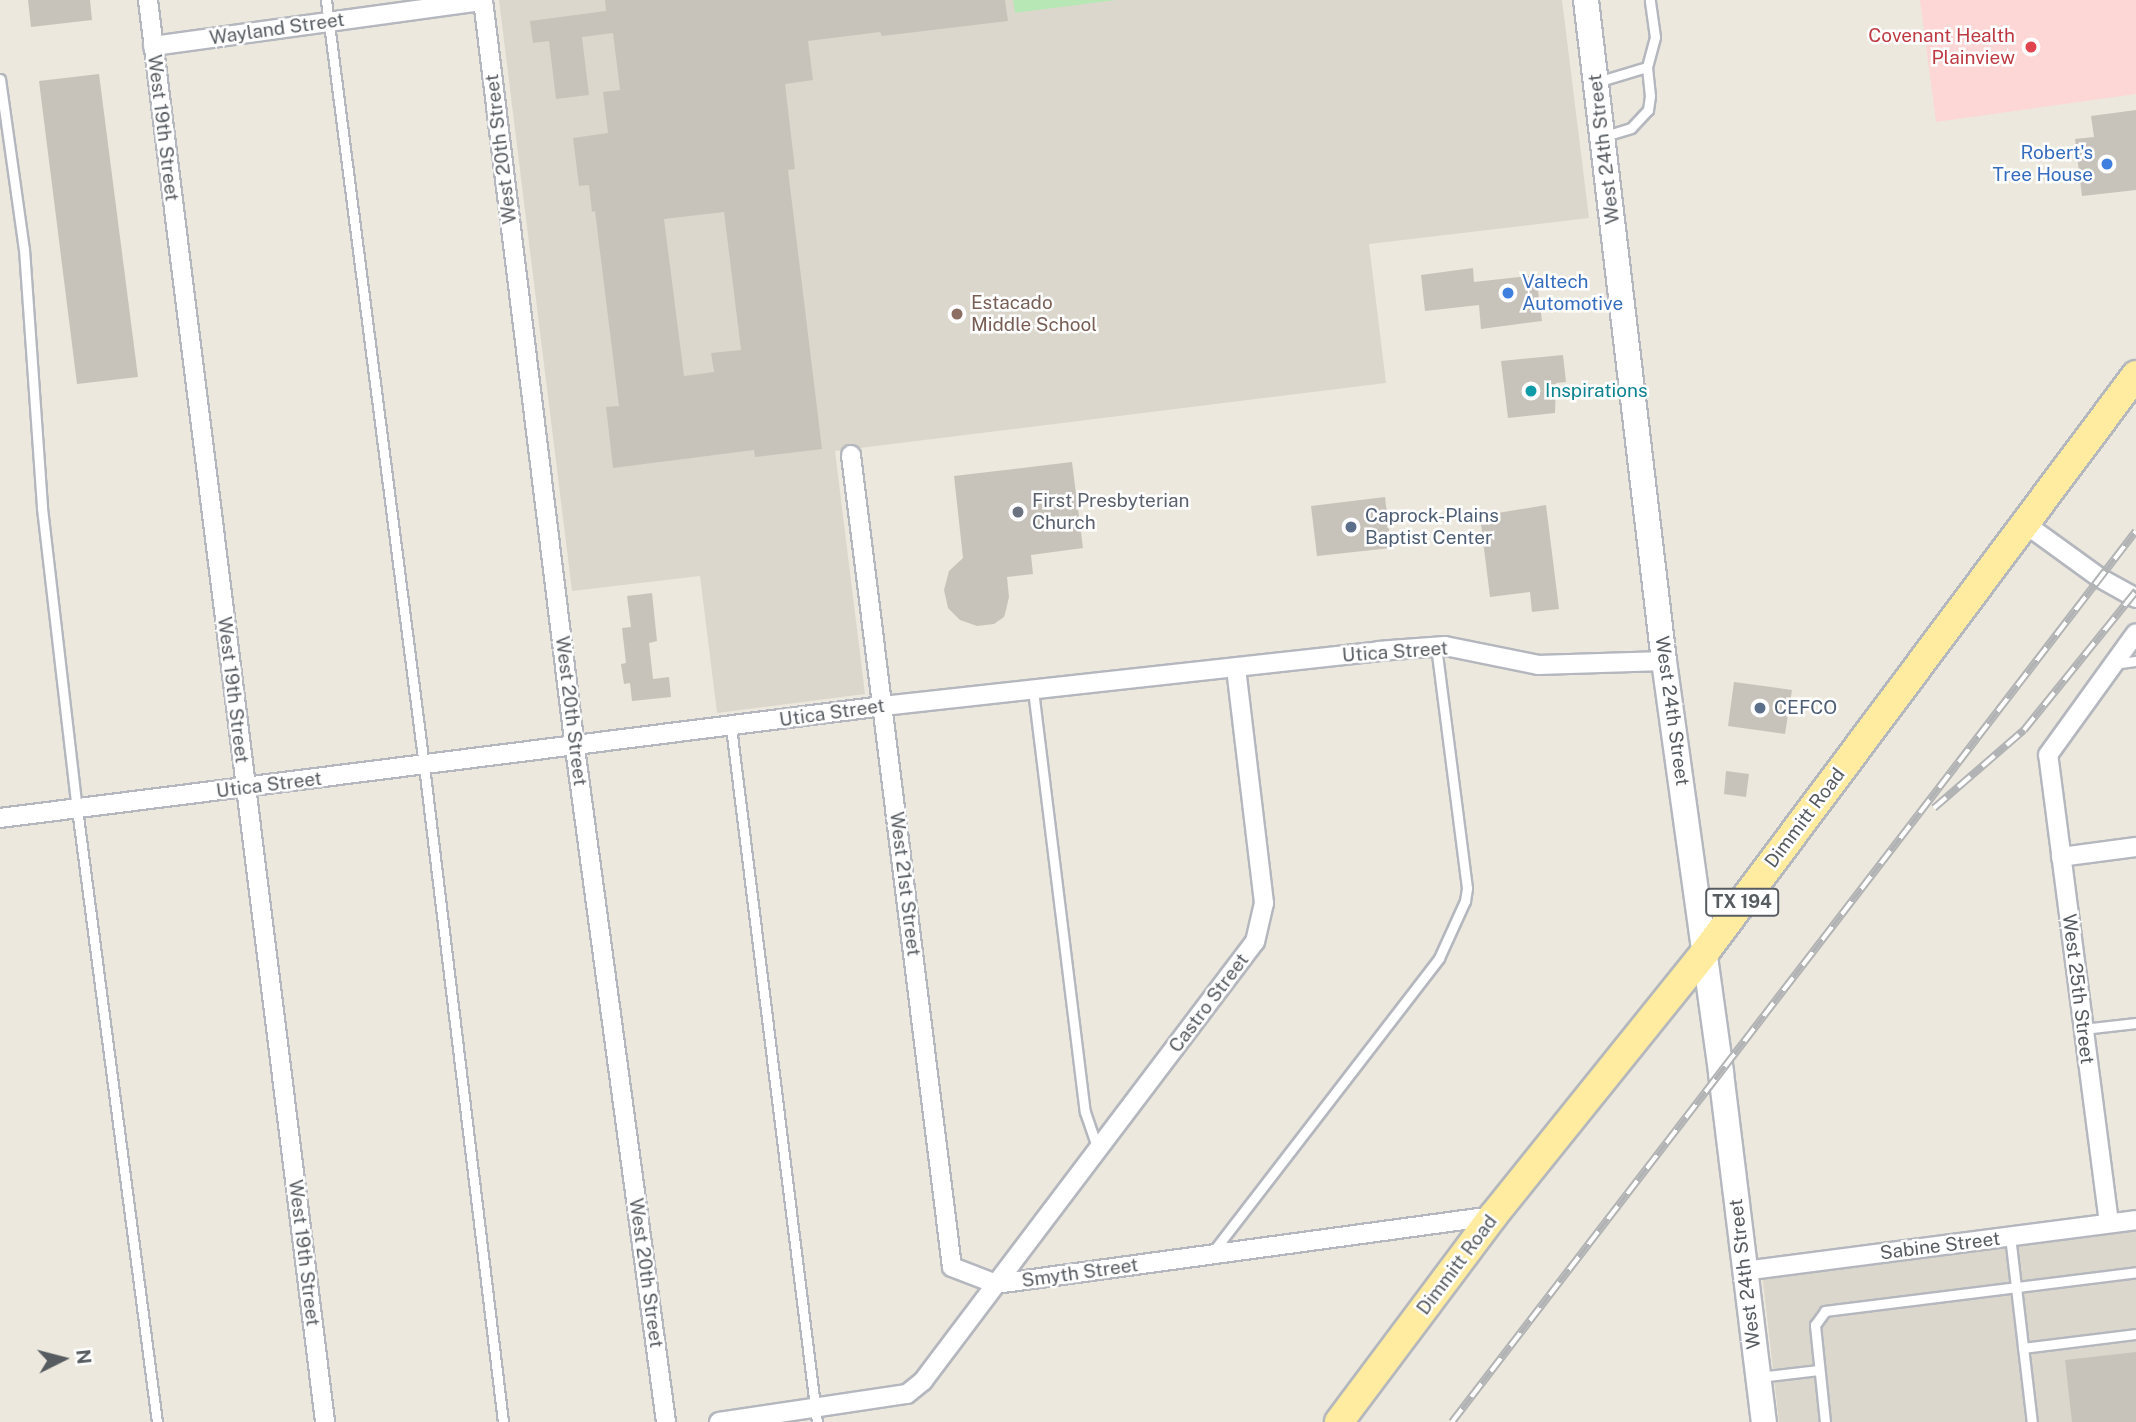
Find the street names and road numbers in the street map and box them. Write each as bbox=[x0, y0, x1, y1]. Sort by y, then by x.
street label: Wayland Street bbox=[208, 8, 346, 50]
street label: West 19th Street bbox=[143, 53, 183, 203]
street label: West 20th Street bbox=[480, 73, 522, 225]
street label: West 24th Street bbox=[1583, 73, 1625, 225]
street label: West 19th Street bbox=[213, 615, 253, 765]
street label: West 20th Street bbox=[550, 635, 592, 787]
street label: West 24th Street bbox=[1650, 635, 1694, 787]
street label: Utica Street bbox=[1341, 637, 1449, 667]
street label: Utica Street bbox=[778, 694, 886, 732]
street label: Dimmitt Road bbox=[1760, 764, 1850, 872]
street label: Utica Street bbox=[215, 767, 323, 803]
street label: West 21st Street bbox=[885, 810, 925, 958]
road number: TX 194 bbox=[1704, 888, 1780, 917]
street label: West 25th Street bbox=[2057, 913, 2099, 1065]
street label: Castro Street bbox=[1164, 949, 1254, 1057]
street label: West 19th Street bbox=[284, 1178, 324, 1328]
street label: West 20th Street bbox=[624, 1197, 668, 1349]
street label: West 24th Street bbox=[1724, 1198, 1766, 1350]
street label: Dimmitt Road bbox=[1412, 1211, 1502, 1319]
street label: Sabine Street bbox=[1878, 1227, 2002, 1265]
street label: Smyth Street bbox=[1020, 1254, 1140, 1292]

